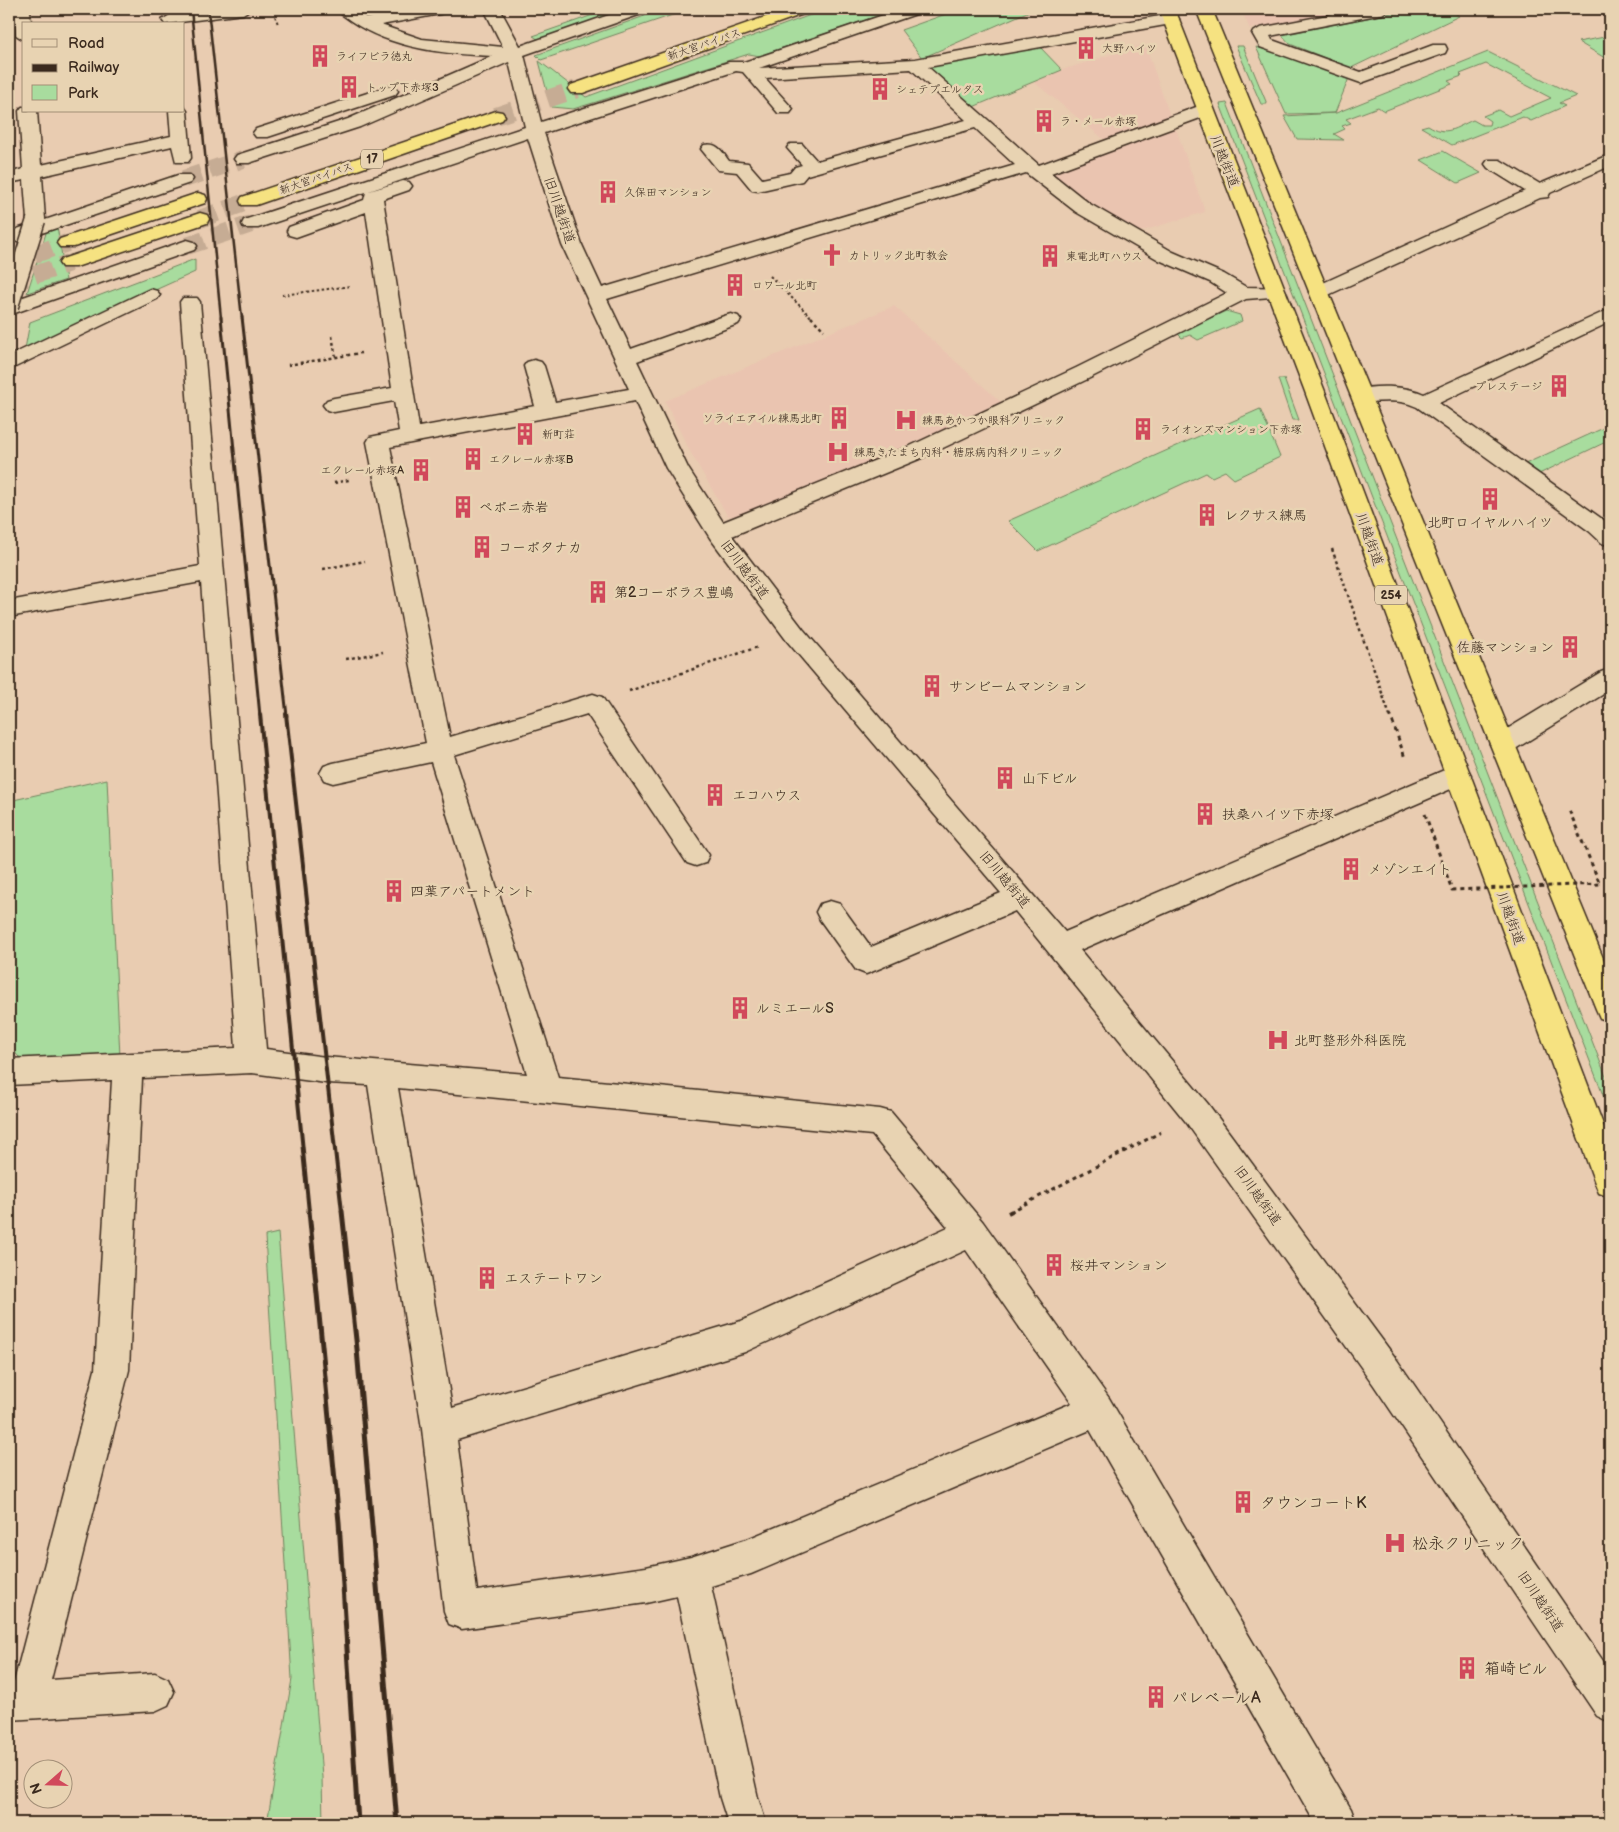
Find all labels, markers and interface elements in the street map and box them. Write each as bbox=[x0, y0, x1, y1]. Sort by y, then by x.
legend bbox=[22, 22, 185, 112]
street label: 新大宮バイパス bbox=[666, 26, 743, 63]
text: Road bbox=[68, 34, 104, 53]
building icon: 大野ハイツ bbox=[1073, 35, 1099, 61]
place label: 大野ハイツ bbox=[1102, 42, 1157, 55]
building icon: ライフビラ徳丸 bbox=[307, 43, 333, 69]
place label: ライフビラ徳丸 bbox=[336, 50, 413, 63]
text: Railway bbox=[68, 58, 119, 77]
building icon: トップ下赤塚3 bbox=[336, 74, 362, 100]
building icon: シェテプエルタス bbox=[867, 76, 893, 102]
place label: トップ下赤塚3 bbox=[366, 81, 439, 94]
place label: シェテプエルタス bbox=[896, 83, 984, 96]
text: Park bbox=[68, 84, 99, 103]
building icon: ラ・メール赤塚 bbox=[1031, 108, 1057, 134]
place label: ラ・メール赤塚 bbox=[1060, 115, 1136, 128]
street label: 川越街道 bbox=[1206, 132, 1243, 190]
road number: 17 bbox=[361, 150, 383, 168]
street label: 新大宮バイパス bbox=[278, 160, 355, 197]
street label: 旧川越街道 bbox=[540, 174, 579, 246]
building icon: 久保田マンション bbox=[595, 179, 621, 205]
place label: 久保田マンション bbox=[624, 186, 712, 199]
church icon: カトリック北町教会 bbox=[819, 242, 845, 268]
building icon: 東電北町ハウス bbox=[1037, 243, 1063, 269]
place label: カトリック北町教会 bbox=[849, 249, 948, 262]
place label: 東電北町ハウス bbox=[1066, 250, 1142, 263]
building icon: ロワール北町 bbox=[722, 272, 748, 298]
place label: ロワール北町 bbox=[752, 279, 817, 292]
building icon: プレステージ bbox=[1546, 373, 1572, 399]
place label: プレステージ bbox=[1475, 380, 1542, 393]
building icon: ソライエアイル練馬北町 bbox=[826, 405, 852, 431]
hospital icon: 練馬あかつか眼科クリニック bbox=[893, 407, 919, 433]
place label: ソライエアイル練馬北町 bbox=[703, 412, 822, 425]
place label: 練馬あかつか眼科クリニック bbox=[922, 414, 1065, 427]
building icon: ライオンズマンション下赤塚 bbox=[1130, 416, 1156, 442]
building icon: 新町荘 bbox=[512, 421, 538, 447]
place label: ライオンズマンション下赤塚 bbox=[1160, 423, 1302, 436]
place label: 新町荘 bbox=[542, 428, 575, 441]
hospital icon: 練馬きたまち内科・糖尿病内科クリニック bbox=[825, 439, 851, 465]
building icon: エクレール赤塚B bbox=[460, 446, 486, 472]
place label: 練馬きたまち内科・糖尿病内科クリニック bbox=[854, 446, 1063, 459]
place label: エクレール赤塚B bbox=[489, 453, 574, 466]
building icon: エクレール赤塚A bbox=[408, 457, 434, 483]
place label: エクレール赤塚A bbox=[320, 464, 404, 477]
building icon: 北町ロイヤルハイツ bbox=[1477, 486, 1503, 512]
building icon: ペポニ赤岩 bbox=[450, 494, 476, 520]
place label: ペポニ赤岩 bbox=[479, 499, 549, 516]
building icon: レクサス練馬 bbox=[1194, 502, 1220, 528]
place label: レクサス練馬 bbox=[1224, 507, 1307, 524]
street label: 川越街道 bbox=[1352, 510, 1387, 568]
place label: 北町ロイヤルハイツ bbox=[1427, 514, 1553, 531]
building icon: コーポタナカ bbox=[469, 534, 495, 560]
street label: 旧川越街道 bbox=[717, 536, 772, 602]
place label: コーポタナカ bbox=[498, 539, 582, 556]
building icon: 第2コーポラス豊嶋 bbox=[585, 579, 611, 605]
place label: 第2コーポラス豊嶋 bbox=[614, 584, 734, 601]
road number: 254 bbox=[1375, 586, 1407, 604]
building icon: 佐藤マンション bbox=[1557, 634, 1583, 660]
place label: 佐藤マンション bbox=[1457, 639, 1554, 656]
building icon: サンビームマンション bbox=[919, 673, 945, 699]
place label: サンビームマンション bbox=[949, 678, 1087, 695]
building icon: 山下ビル bbox=[992, 765, 1018, 791]
place label: 山下ビル bbox=[1022, 770, 1078, 787]
building icon: エコハウス bbox=[702, 782, 728, 808]
place label: エコハウス bbox=[732, 787, 801, 804]
building icon: 扶桑ハイツ下赤塚 bbox=[1192, 801, 1218, 827]
place label: 扶桑ハイツ下赤塚 bbox=[1222, 806, 1334, 823]
street label: 旧川越街道 bbox=[976, 847, 1034, 912]
building icon: メゾンエイト bbox=[1338, 856, 1364, 882]
place label: メゾンエイト bbox=[1368, 861, 1452, 878]
building icon: 四葉アパートメント bbox=[381, 878, 407, 904]
place label: 四葉アパートメント bbox=[410, 883, 535, 900]
street label: 川越街道 bbox=[1493, 889, 1528, 947]
building icon: ルミエールS bbox=[727, 995, 753, 1021]
place label: ルミエールS bbox=[756, 1000, 834, 1017]
hospital icon: 北町整形外科医院 bbox=[1265, 1027, 1291, 1053]
place label: 北町整形外科医院 bbox=[1294, 1032, 1406, 1049]
street label: 旧川越街道 bbox=[1230, 1162, 1285, 1229]
building icon: 桜井マンション bbox=[1041, 1252, 1067, 1278]
place label: 桜井マンション bbox=[1070, 1257, 1167, 1274]
building icon: エステートワン bbox=[474, 1265, 500, 1291]
place label: エステートワン bbox=[504, 1270, 603, 1287]
building icon: タウンコートK bbox=[1230, 1489, 1256, 1515]
place label: タウンコートK bbox=[1260, 1494, 1367, 1513]
hospital icon: 松永クリニック bbox=[1382, 1530, 1408, 1556]
place label: 松永クリニック bbox=[1412, 1535, 1524, 1554]
street label: 旧川越街道 bbox=[1514, 1568, 1567, 1635]
building icon: 箱崎ビル bbox=[1454, 1655, 1480, 1681]
place label: 箱崎ビル bbox=[1484, 1660, 1548, 1679]
building icon: パレベールA bbox=[1143, 1684, 1169, 1710]
place label: パレベールA bbox=[1172, 1689, 1261, 1708]
north arrow bbox=[22, 1760, 72, 1810]
text: N bbox=[26, 1780, 46, 1796]

